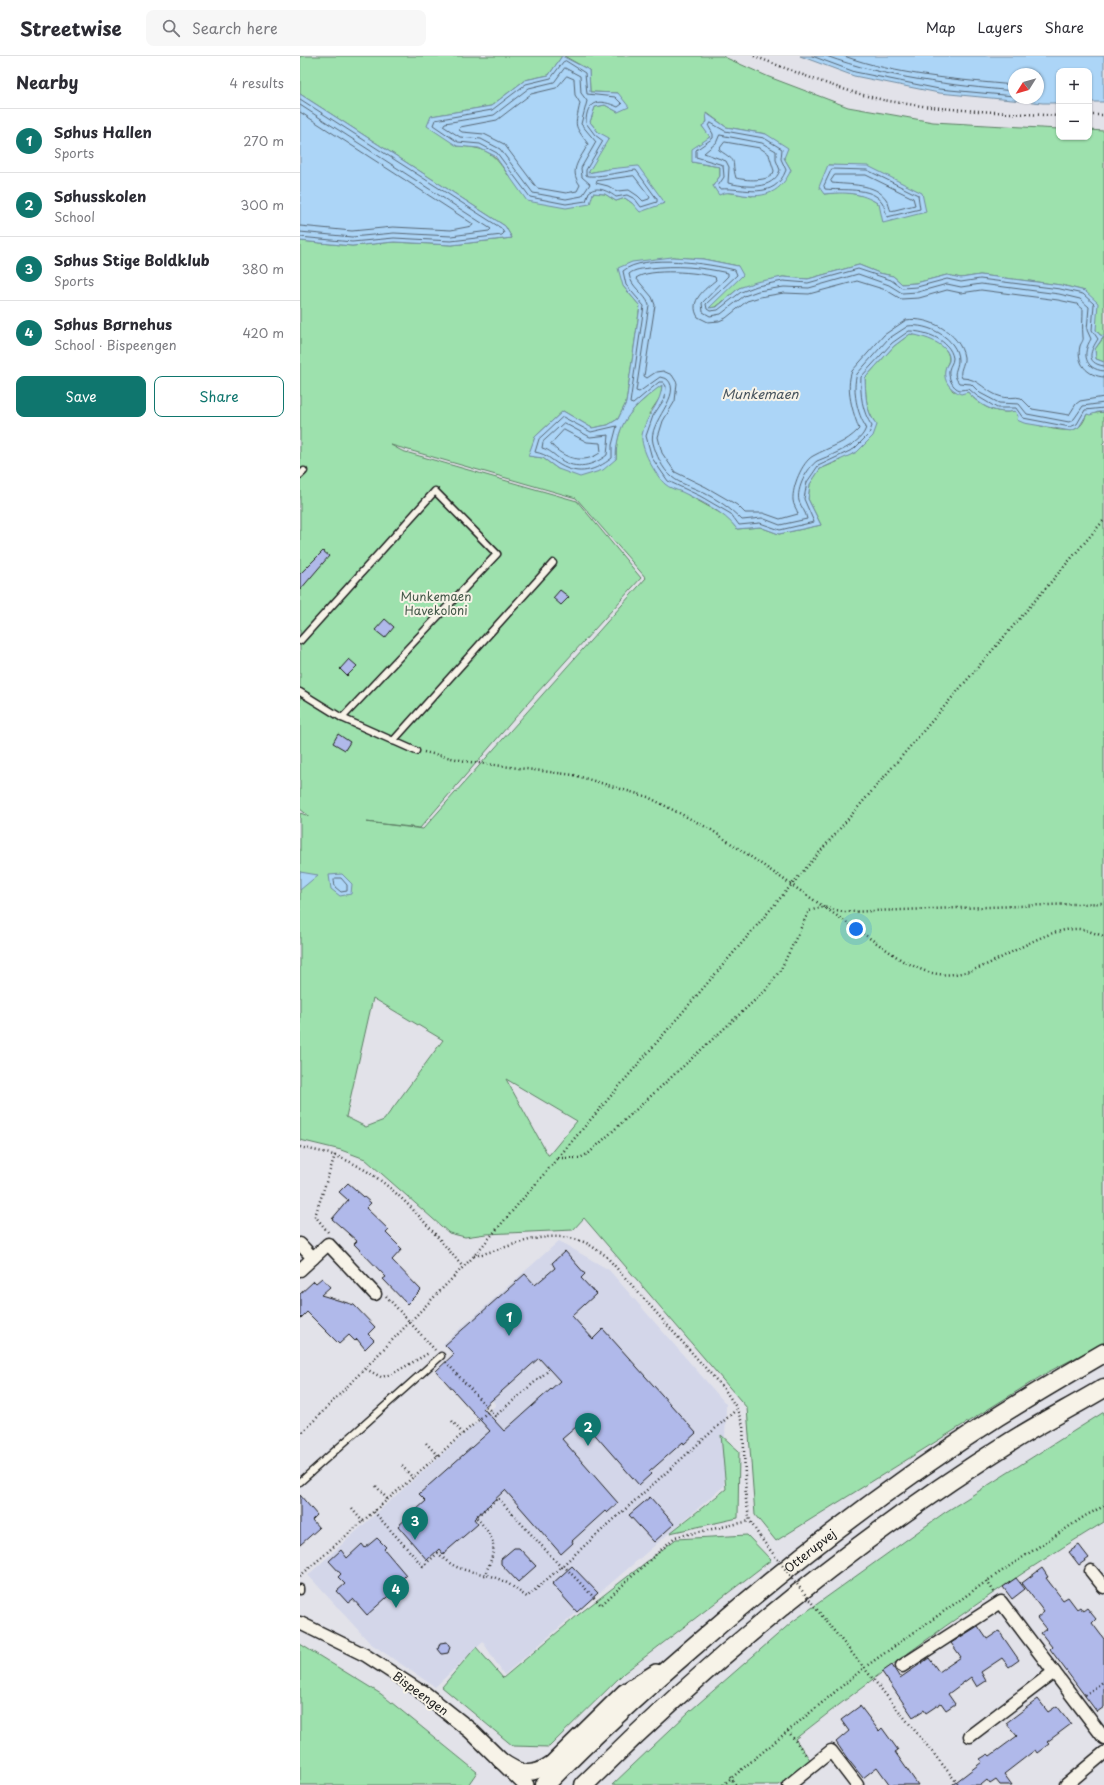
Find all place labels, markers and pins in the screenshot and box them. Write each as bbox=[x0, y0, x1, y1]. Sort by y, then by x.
pin: 1 bbox=[496, 1303, 522, 1336]
pin: 2 bbox=[575, 1413, 601, 1446]
pin: 3 bbox=[402, 1507, 428, 1540]
pin: 4 bbox=[383, 1575, 409, 1608]

